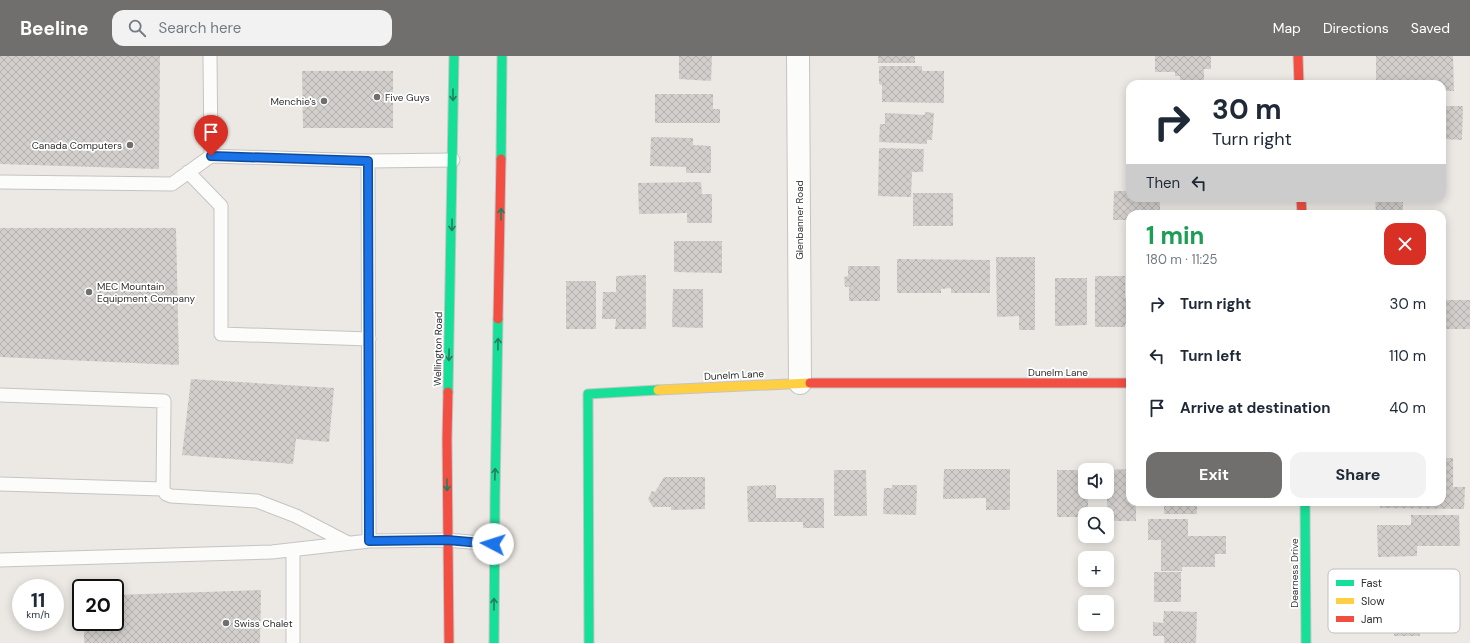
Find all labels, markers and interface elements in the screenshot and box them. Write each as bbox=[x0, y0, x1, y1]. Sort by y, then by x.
search box bbox=[112, 10, 392, 46]
text: Beeline bbox=[20, 16, 88, 41]
icon: search bbox=[126, 17, 148, 39]
text: Search here bbox=[158, 18, 241, 38]
text: Map bbox=[1273, 19, 1301, 37]
text: Directions bbox=[1323, 19, 1389, 37]
text: Saved bbox=[1411, 19, 1450, 37]
one-way arrow bbox=[449, 88, 457, 101]
place label: Five Guys bbox=[385, 91, 430, 104]
text: 30 m bbox=[1212, 91, 1282, 128]
marker: Five Guys bbox=[372, 92, 382, 102]
place label: Menchie's bbox=[270, 95, 316, 108]
marker: Menchie's bbox=[319, 96, 329, 106]
icon: right bbox=[1146, 96, 1198, 148]
pin bbox=[194, 115, 228, 156]
icon: arrive bbox=[200, 121, 222, 143]
text: Turn right bbox=[1212, 127, 1292, 151]
place label: Canada Computers bbox=[32, 139, 122, 152]
marker: Canada Computers bbox=[125, 140, 135, 150]
icon: left bbox=[1188, 172, 1210, 194]
text: Then bbox=[1146, 173, 1180, 193]
street label: Glenbanner Road bbox=[793, 180, 806, 260]
one-way arrow bbox=[497, 208, 505, 221]
one-way arrow bbox=[448, 218, 456, 231]
text: 1 min bbox=[1146, 220, 1204, 251]
button: close bbox=[1384, 223, 1426, 265]
text: 180 m · 11:25 bbox=[1146, 251, 1218, 268]
place label: MEC Mountain Equipment Company bbox=[97, 280, 196, 305]
marker: MEC Mountain Equipment Company bbox=[84, 287, 94, 297]
icon: right bbox=[1146, 293, 1168, 315]
text: Turn right bbox=[1180, 294, 1251, 314]
text: 30 m bbox=[1390, 294, 1426, 314]
street label: Wellington Road bbox=[431, 312, 445, 386]
one-way arrow bbox=[494, 338, 502, 351]
icon: left bbox=[1146, 345, 1168, 367]
text: Turn left bbox=[1180, 346, 1241, 366]
text: 110 m bbox=[1389, 346, 1426, 366]
one-way arrow bbox=[445, 348, 452, 361]
street label: Dunelm Lane bbox=[1028, 366, 1088, 379]
street label: Dunelm Lane bbox=[704, 367, 765, 383]
icon: arrive bbox=[1146, 397, 1168, 419]
text: Arrive at destination bbox=[1180, 398, 1331, 418]
text: 40 m bbox=[1389, 398, 1426, 418]
button: Exit bbox=[1146, 452, 1282, 498]
button: Share bbox=[1290, 452, 1426, 498]
map controls bbox=[1078, 463, 1114, 631]
button: sound bbox=[1078, 463, 1114, 499]
one-way arrow bbox=[492, 468, 499, 481]
one-way arrow bbox=[443, 478, 451, 491]
button: search bbox=[1078, 507, 1114, 543]
position arrow bbox=[472, 523, 514, 565]
street label: Dearness Drive bbox=[1288, 538, 1301, 608]
button: + bbox=[1078, 551, 1114, 587]
legend bbox=[1328, 569, 1460, 633]
text: Fast bbox=[1361, 576, 1382, 590]
speed limit sign: 20 bbox=[72, 579, 124, 631]
text: 11 bbox=[31, 587, 45, 613]
text: Slow bbox=[1361, 594, 1385, 608]
button: − bbox=[1078, 595, 1114, 631]
one-way arrow bbox=[490, 598, 498, 611]
text: km/h bbox=[26, 608, 50, 621]
text: Jam bbox=[1361, 612, 1382, 626]
place label: Swiss Chalet bbox=[234, 617, 293, 630]
marker: Swiss Chalet bbox=[221, 618, 231, 628]

